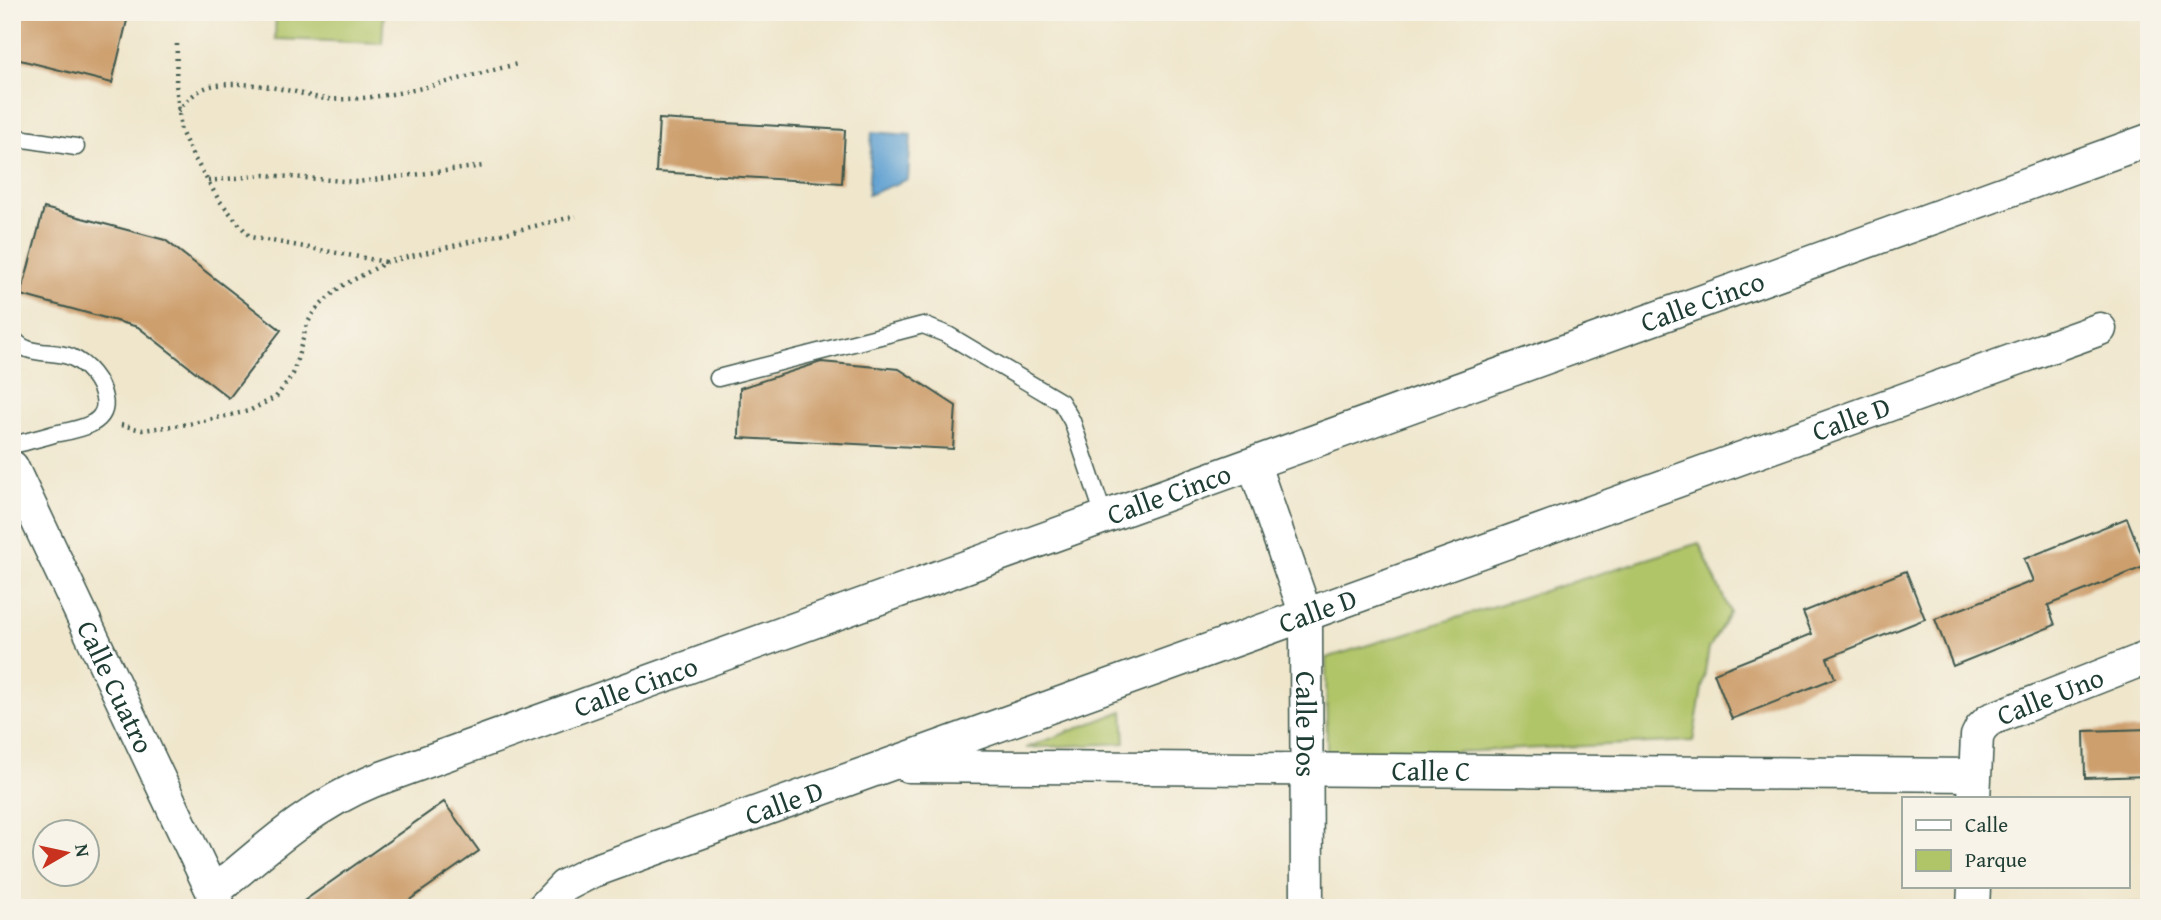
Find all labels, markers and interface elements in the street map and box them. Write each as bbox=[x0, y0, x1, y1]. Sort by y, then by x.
street label: Calle Cinco bbox=[1634, 260, 1770, 342]
street label: Calle D bbox=[1806, 385, 1896, 451]
street label: Calle Cinco bbox=[1101, 452, 1236, 534]
street label: Calle D bbox=[1273, 577, 1362, 643]
street label: Calle Cuatro bbox=[67, 613, 165, 760]
street label: Calle Cinco bbox=[568, 645, 703, 727]
street label: Calle Uno bbox=[1990, 656, 2110, 735]
street label: Calle Dos bbox=[1286, 671, 1328, 777]
street label: Calle C bbox=[1391, 749, 1471, 791]
street label: Calle D bbox=[739, 769, 829, 835]
legend bbox=[1902, 797, 2130, 888]
text: Calle bbox=[1965, 809, 2008, 840]
north arrow bbox=[32, 818, 102, 888]
text: N bbox=[68, 842, 98, 859]
text: Parque bbox=[1965, 844, 2027, 875]

